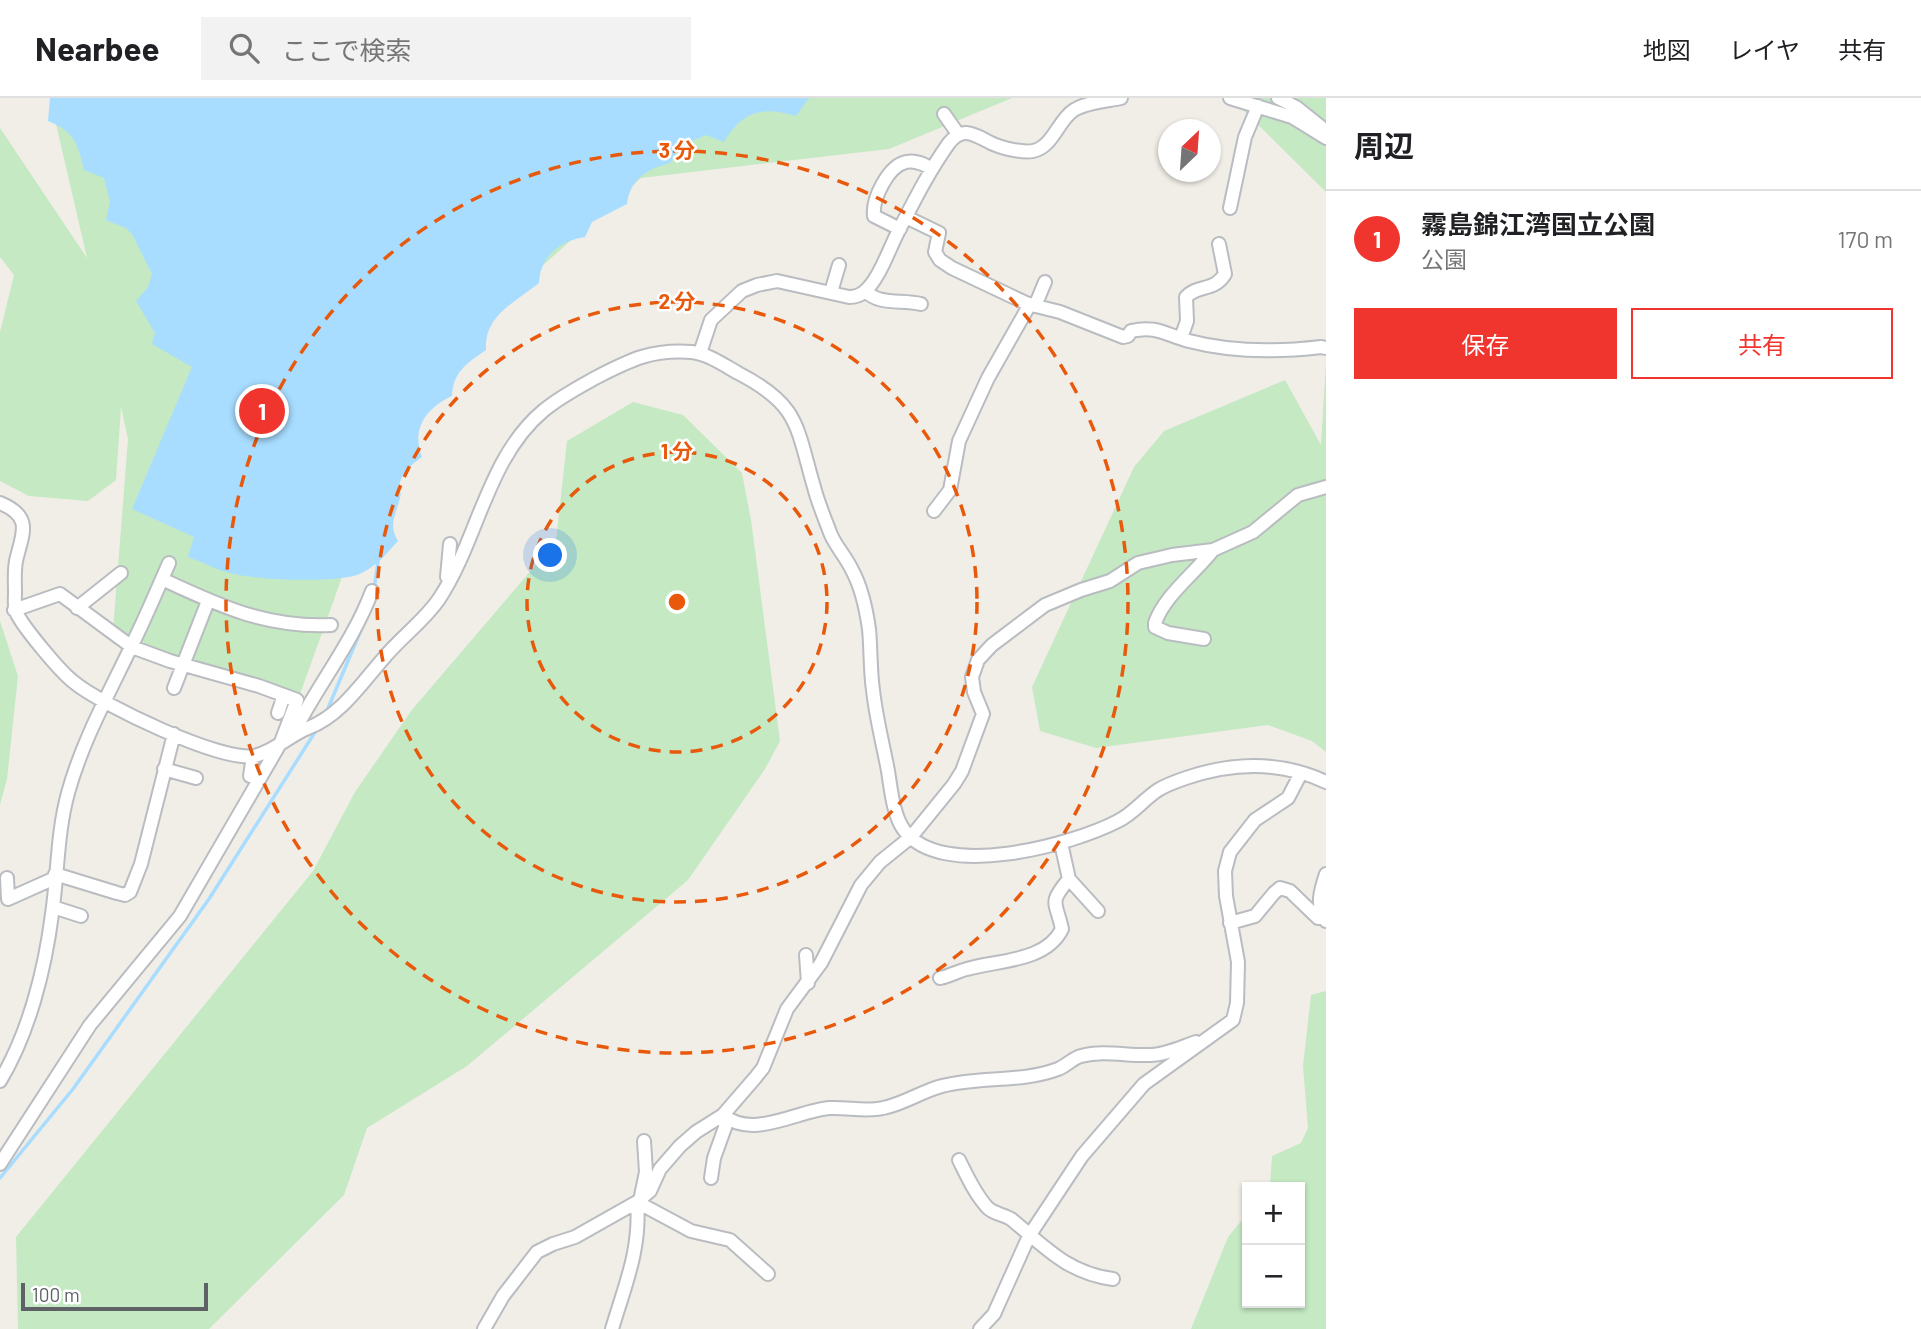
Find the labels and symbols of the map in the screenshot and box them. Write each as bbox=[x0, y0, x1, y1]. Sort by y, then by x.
north arrow bbox=[1158, 119, 1221, 182]
text: 3 分 bbox=[659, 137, 695, 162]
text: 2 分 bbox=[659, 288, 695, 313]
pin: 1 bbox=[239, 385, 285, 437]
text: 1 分 bbox=[661, 438, 693, 463]
your location bbox=[533, 538, 567, 572]
centre of rings bbox=[665, 590, 689, 614]
scale bar bbox=[21, 1280, 208, 1312]

